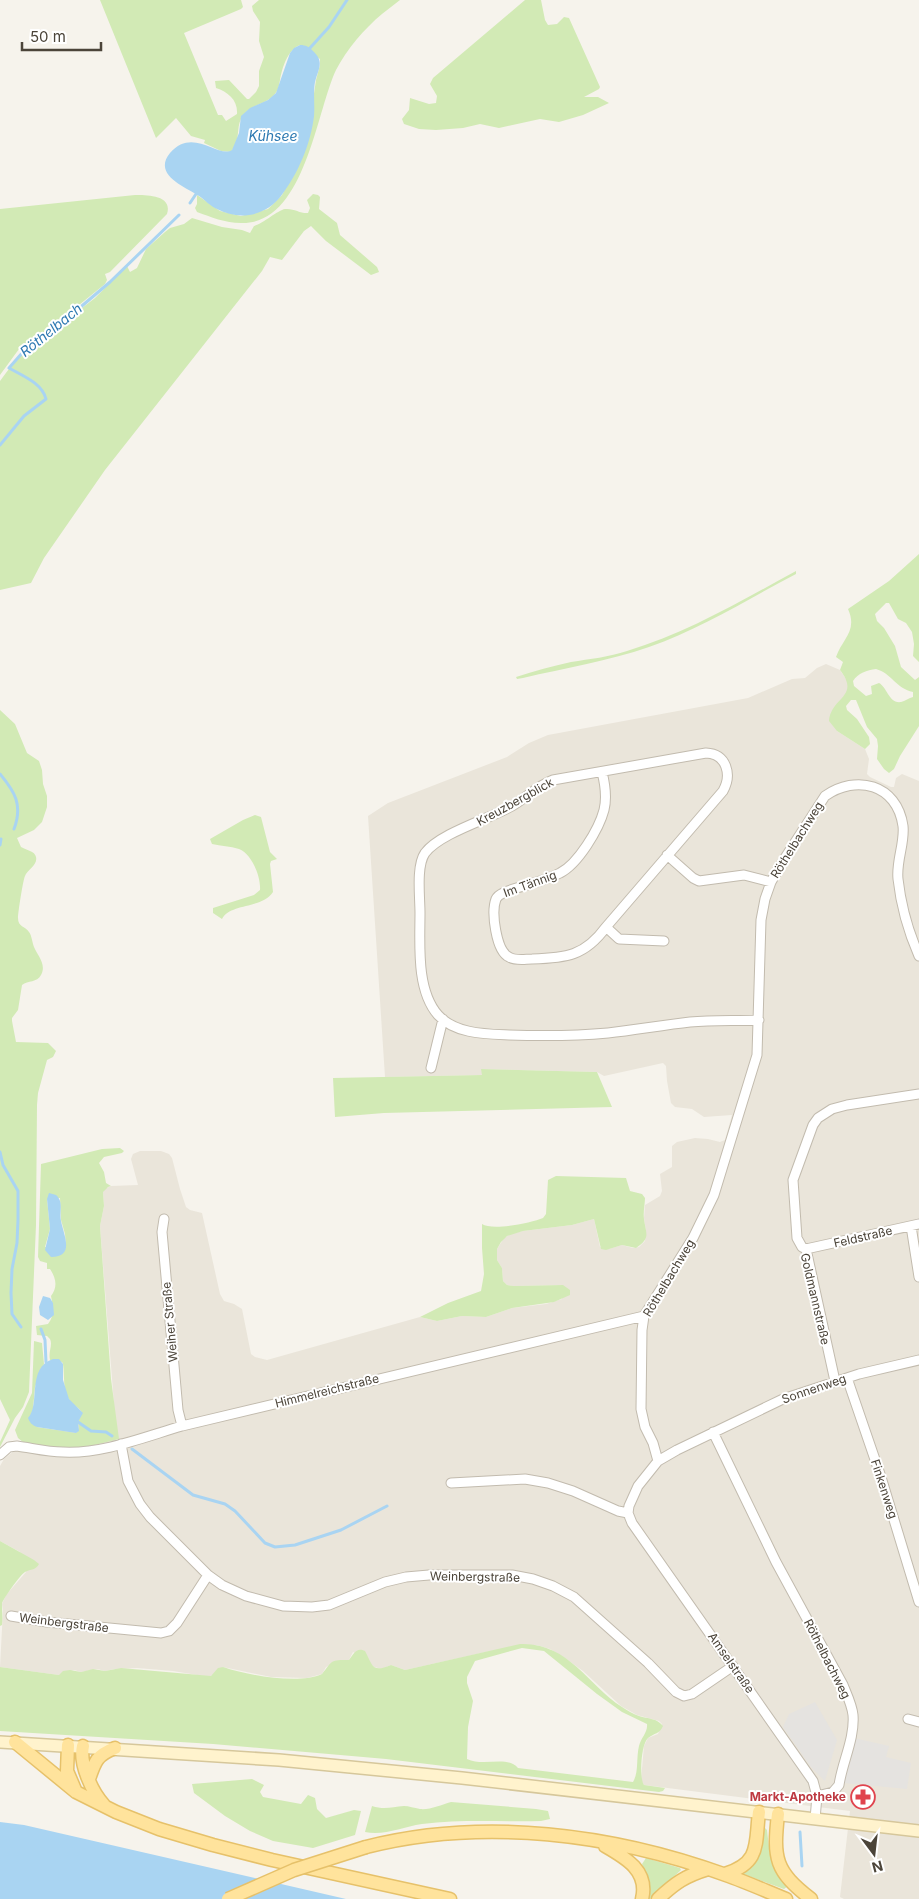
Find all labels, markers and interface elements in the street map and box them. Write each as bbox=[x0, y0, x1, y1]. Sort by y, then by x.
scale bar bbox=[22, 20, 101, 52]
text: 50 m bbox=[30, 27, 66, 46]
water label: Kühsee bbox=[249, 127, 298, 144]
water label: Röthelbach bbox=[16, 299, 85, 360]
street label: Kreuzbergblick bbox=[474, 774, 556, 829]
street label: Röthelbachweg bbox=[767, 799, 826, 881]
street label: Im Tännig bbox=[501, 867, 559, 900]
street label: Feldstraße bbox=[832, 1222, 894, 1251]
street label: Röthelbachweg bbox=[640, 1236, 698, 1319]
street label: Goldmannstraße bbox=[798, 1252, 833, 1346]
street label: Weiher Straße bbox=[159, 1281, 180, 1363]
street label: Himmelreichstraße bbox=[273, 1370, 381, 1411]
street label: Sonnenweg bbox=[780, 1371, 848, 1407]
street label: Finkenweg bbox=[868, 1457, 901, 1520]
street label: Weinbergstraße bbox=[430, 1568, 520, 1585]
street label: Weinbergstraße bbox=[18, 1610, 110, 1635]
street label: Röthelbachweg bbox=[801, 1616, 854, 1701]
street label: Amselstraße bbox=[705, 1629, 758, 1696]
pharmacy icon: Markt-Apotheke bbox=[850, 1784, 876, 1810]
place label: Markt-Apotheke bbox=[750, 1789, 846, 1804]
north arrow bbox=[849, 1829, 899, 1879]
text: N bbox=[870, 1857, 885, 1877]

